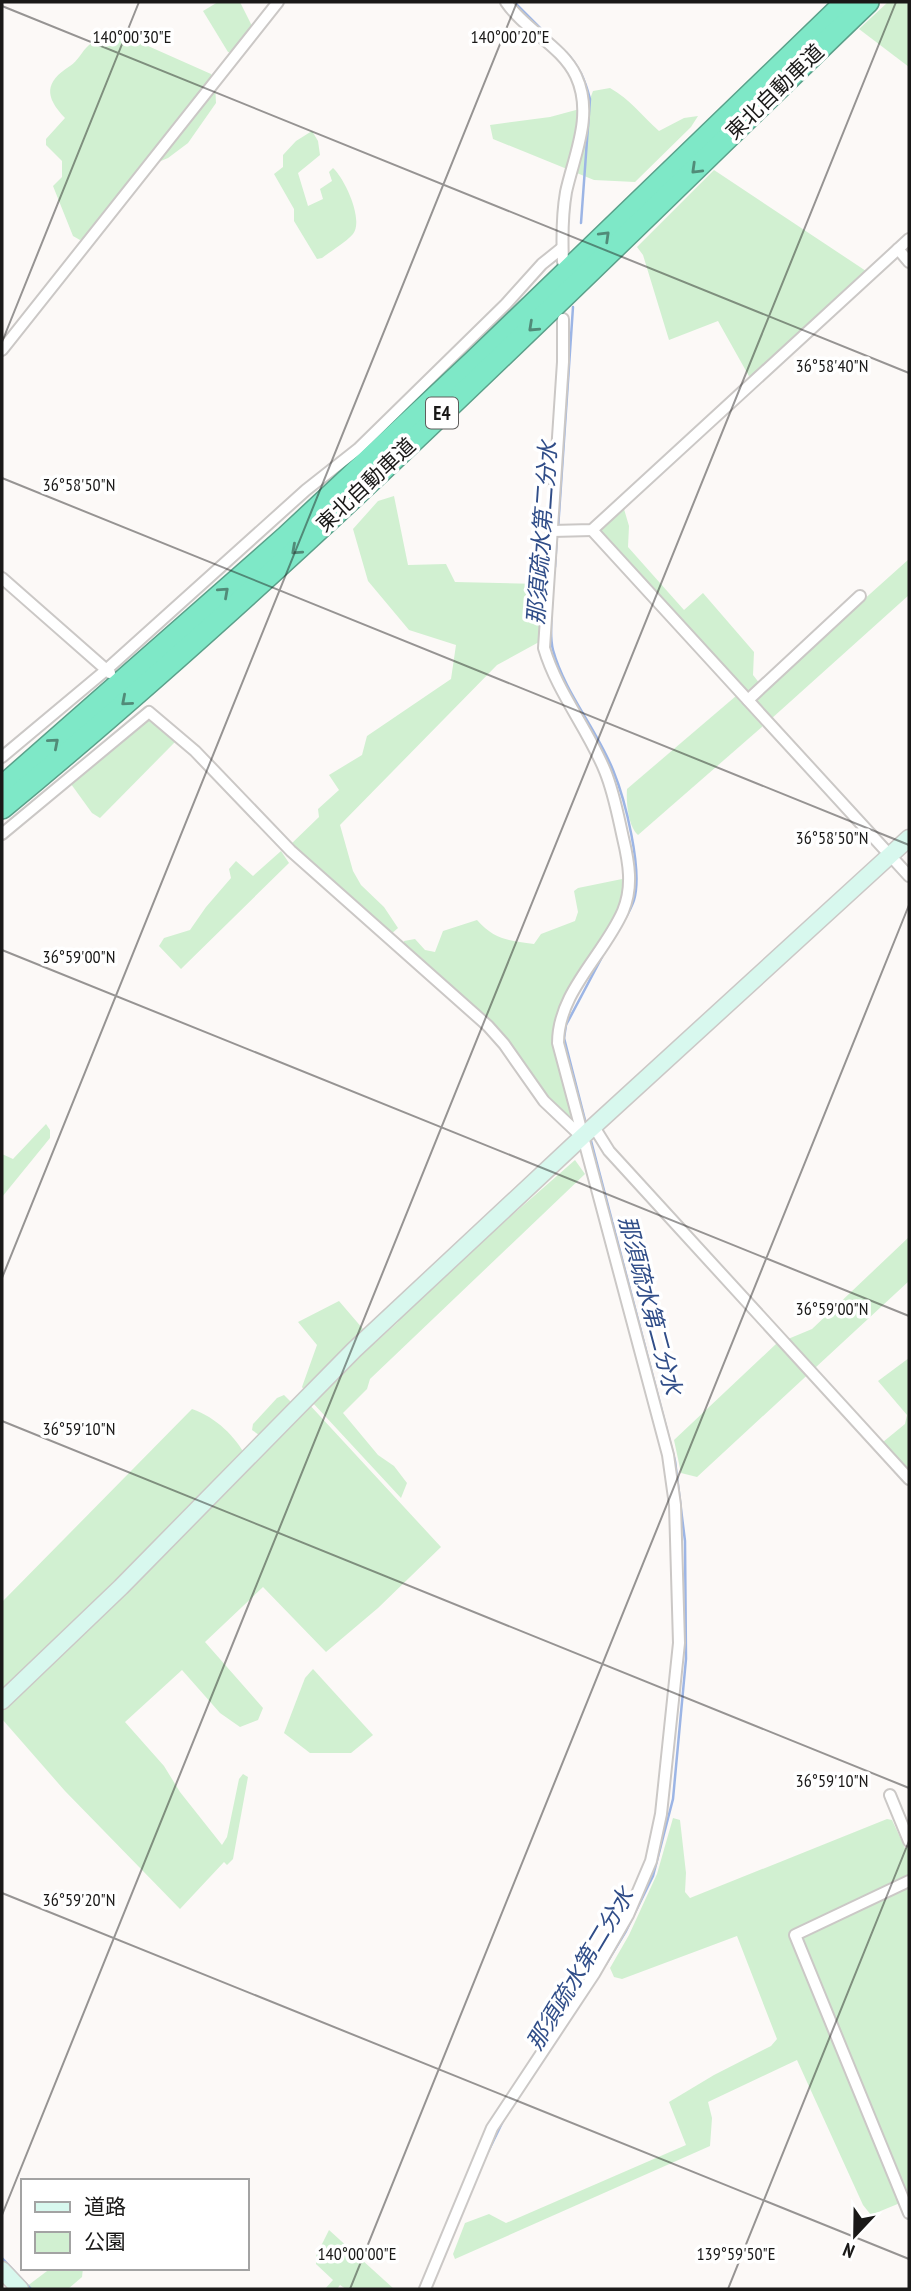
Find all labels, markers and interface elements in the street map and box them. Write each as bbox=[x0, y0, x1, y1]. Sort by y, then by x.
text: 140°00'30"E bbox=[93, 25, 171, 48]
text: 140°00'20"E bbox=[471, 25, 549, 48]
street label: 東北自動車道 bbox=[720, 38, 829, 145]
one-way arrow bbox=[692, 161, 705, 174]
one-way arrow bbox=[597, 231, 610, 244]
one-way arrow bbox=[528, 319, 541, 332]
text: 36°58'40"N bbox=[796, 354, 868, 377]
road number: E4 bbox=[426, 398, 458, 428]
street label: 東北自動車道 bbox=[310, 432, 421, 537]
water label: 那須疏水第二分水 bbox=[521, 437, 563, 626]
text: 36°58'50"N bbox=[43, 473, 115, 496]
one-way arrow bbox=[291, 542, 304, 555]
one-way arrow bbox=[216, 588, 229, 600]
one-way arrow bbox=[121, 693, 134, 705]
one-way arrow bbox=[46, 739, 59, 751]
text: 36°58'50"N bbox=[796, 826, 868, 849]
text: 36°59'00"N bbox=[43, 945, 115, 968]
water label: 那須疏水第二分水 bbox=[613, 1212, 689, 1400]
text: 36°59'00"N bbox=[796, 1297, 868, 1320]
text: 36°59'10"N bbox=[43, 1417, 115, 1440]
text: 36°59'10"N bbox=[796, 1769, 868, 1792]
water label: 那須疏水第二分水 bbox=[520, 1880, 641, 2055]
text: 36°59'20"N bbox=[43, 1888, 115, 1911]
legend bbox=[21, 2179, 248, 2270]
text: 道路 bbox=[84, 2193, 126, 2220]
north arrow bbox=[820, 2200, 890, 2270]
text: 公園 bbox=[84, 2228, 126, 2255]
text: N bbox=[839, 2238, 858, 2264]
text: 140°00'00"E bbox=[318, 2242, 396, 2265]
text: 139°59'50"E bbox=[697, 2242, 775, 2265]

